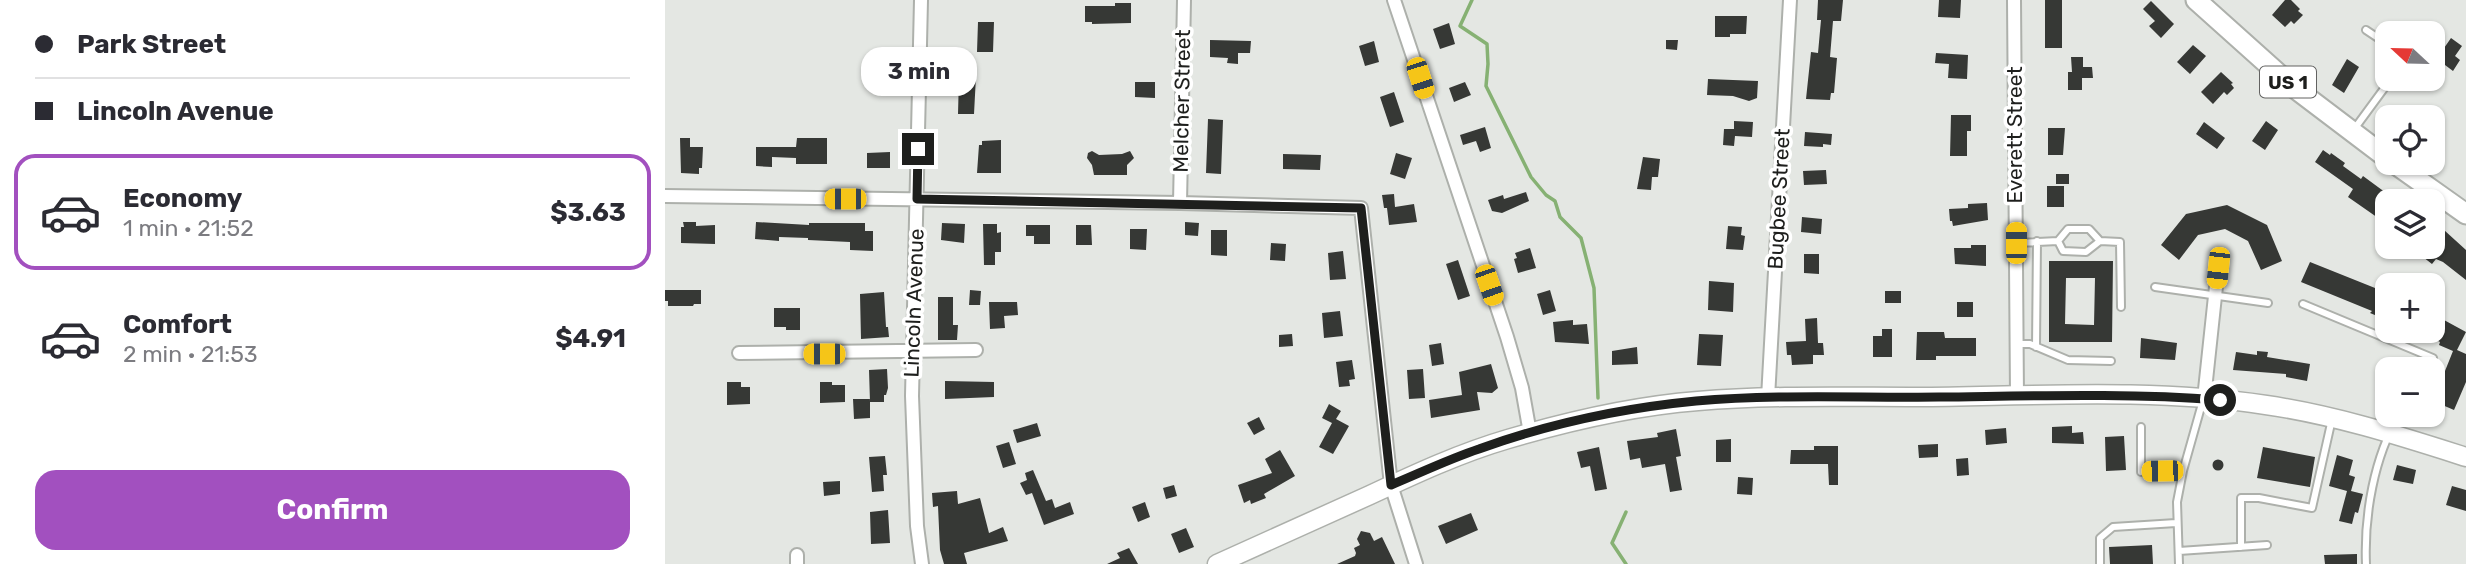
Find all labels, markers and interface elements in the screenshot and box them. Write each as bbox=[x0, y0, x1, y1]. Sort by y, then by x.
north arrow bbox=[2375, 21, 2445, 91]
map controls bbox=[2375, 21, 2445, 427]
text: Park Street bbox=[77, 29, 226, 60]
street label: Melcher Street bbox=[1168, 29, 1195, 173]
callout: 3 min bbox=[860, 47, 976, 96]
car bbox=[1404, 55, 1437, 101]
text: 3 min bbox=[888, 57, 950, 85]
street label: Everett Street bbox=[2002, 66, 2027, 204]
road number: US 1 bbox=[2260, 66, 2316, 97]
text: Lincoln Avenue bbox=[77, 96, 274, 127]
button: locate bbox=[2375, 105, 2445, 175]
street label: Bugbee Street bbox=[1762, 128, 1795, 270]
route end bbox=[902, 133, 934, 165]
icon: car bbox=[39, 181, 102, 244]
text: Economy bbox=[123, 183, 242, 214]
car bbox=[825, 189, 867, 210]
button: layers bbox=[2375, 189, 2445, 259]
text: $3.63 bbox=[550, 197, 626, 228]
text: 1 min · 21:52 bbox=[123, 214, 254, 242]
car bbox=[2006, 222, 2027, 264]
street label: Lincoln Avenue bbox=[898, 228, 929, 378]
car bbox=[2206, 246, 2231, 290]
car bbox=[1473, 262, 1506, 308]
button: + bbox=[2375, 273, 2445, 343]
icon: car bbox=[39, 307, 102, 370]
text: Comfort bbox=[123, 309, 232, 340]
text: $4.91 bbox=[555, 323, 626, 354]
text: 2 min · 21:53 bbox=[123, 340, 258, 368]
car bbox=[804, 344, 846, 365]
button: − bbox=[2375, 357, 2445, 427]
route start bbox=[2204, 384, 2236, 416]
car bbox=[2141, 460, 2184, 482]
button: Confirm bbox=[35, 470, 630, 550]

